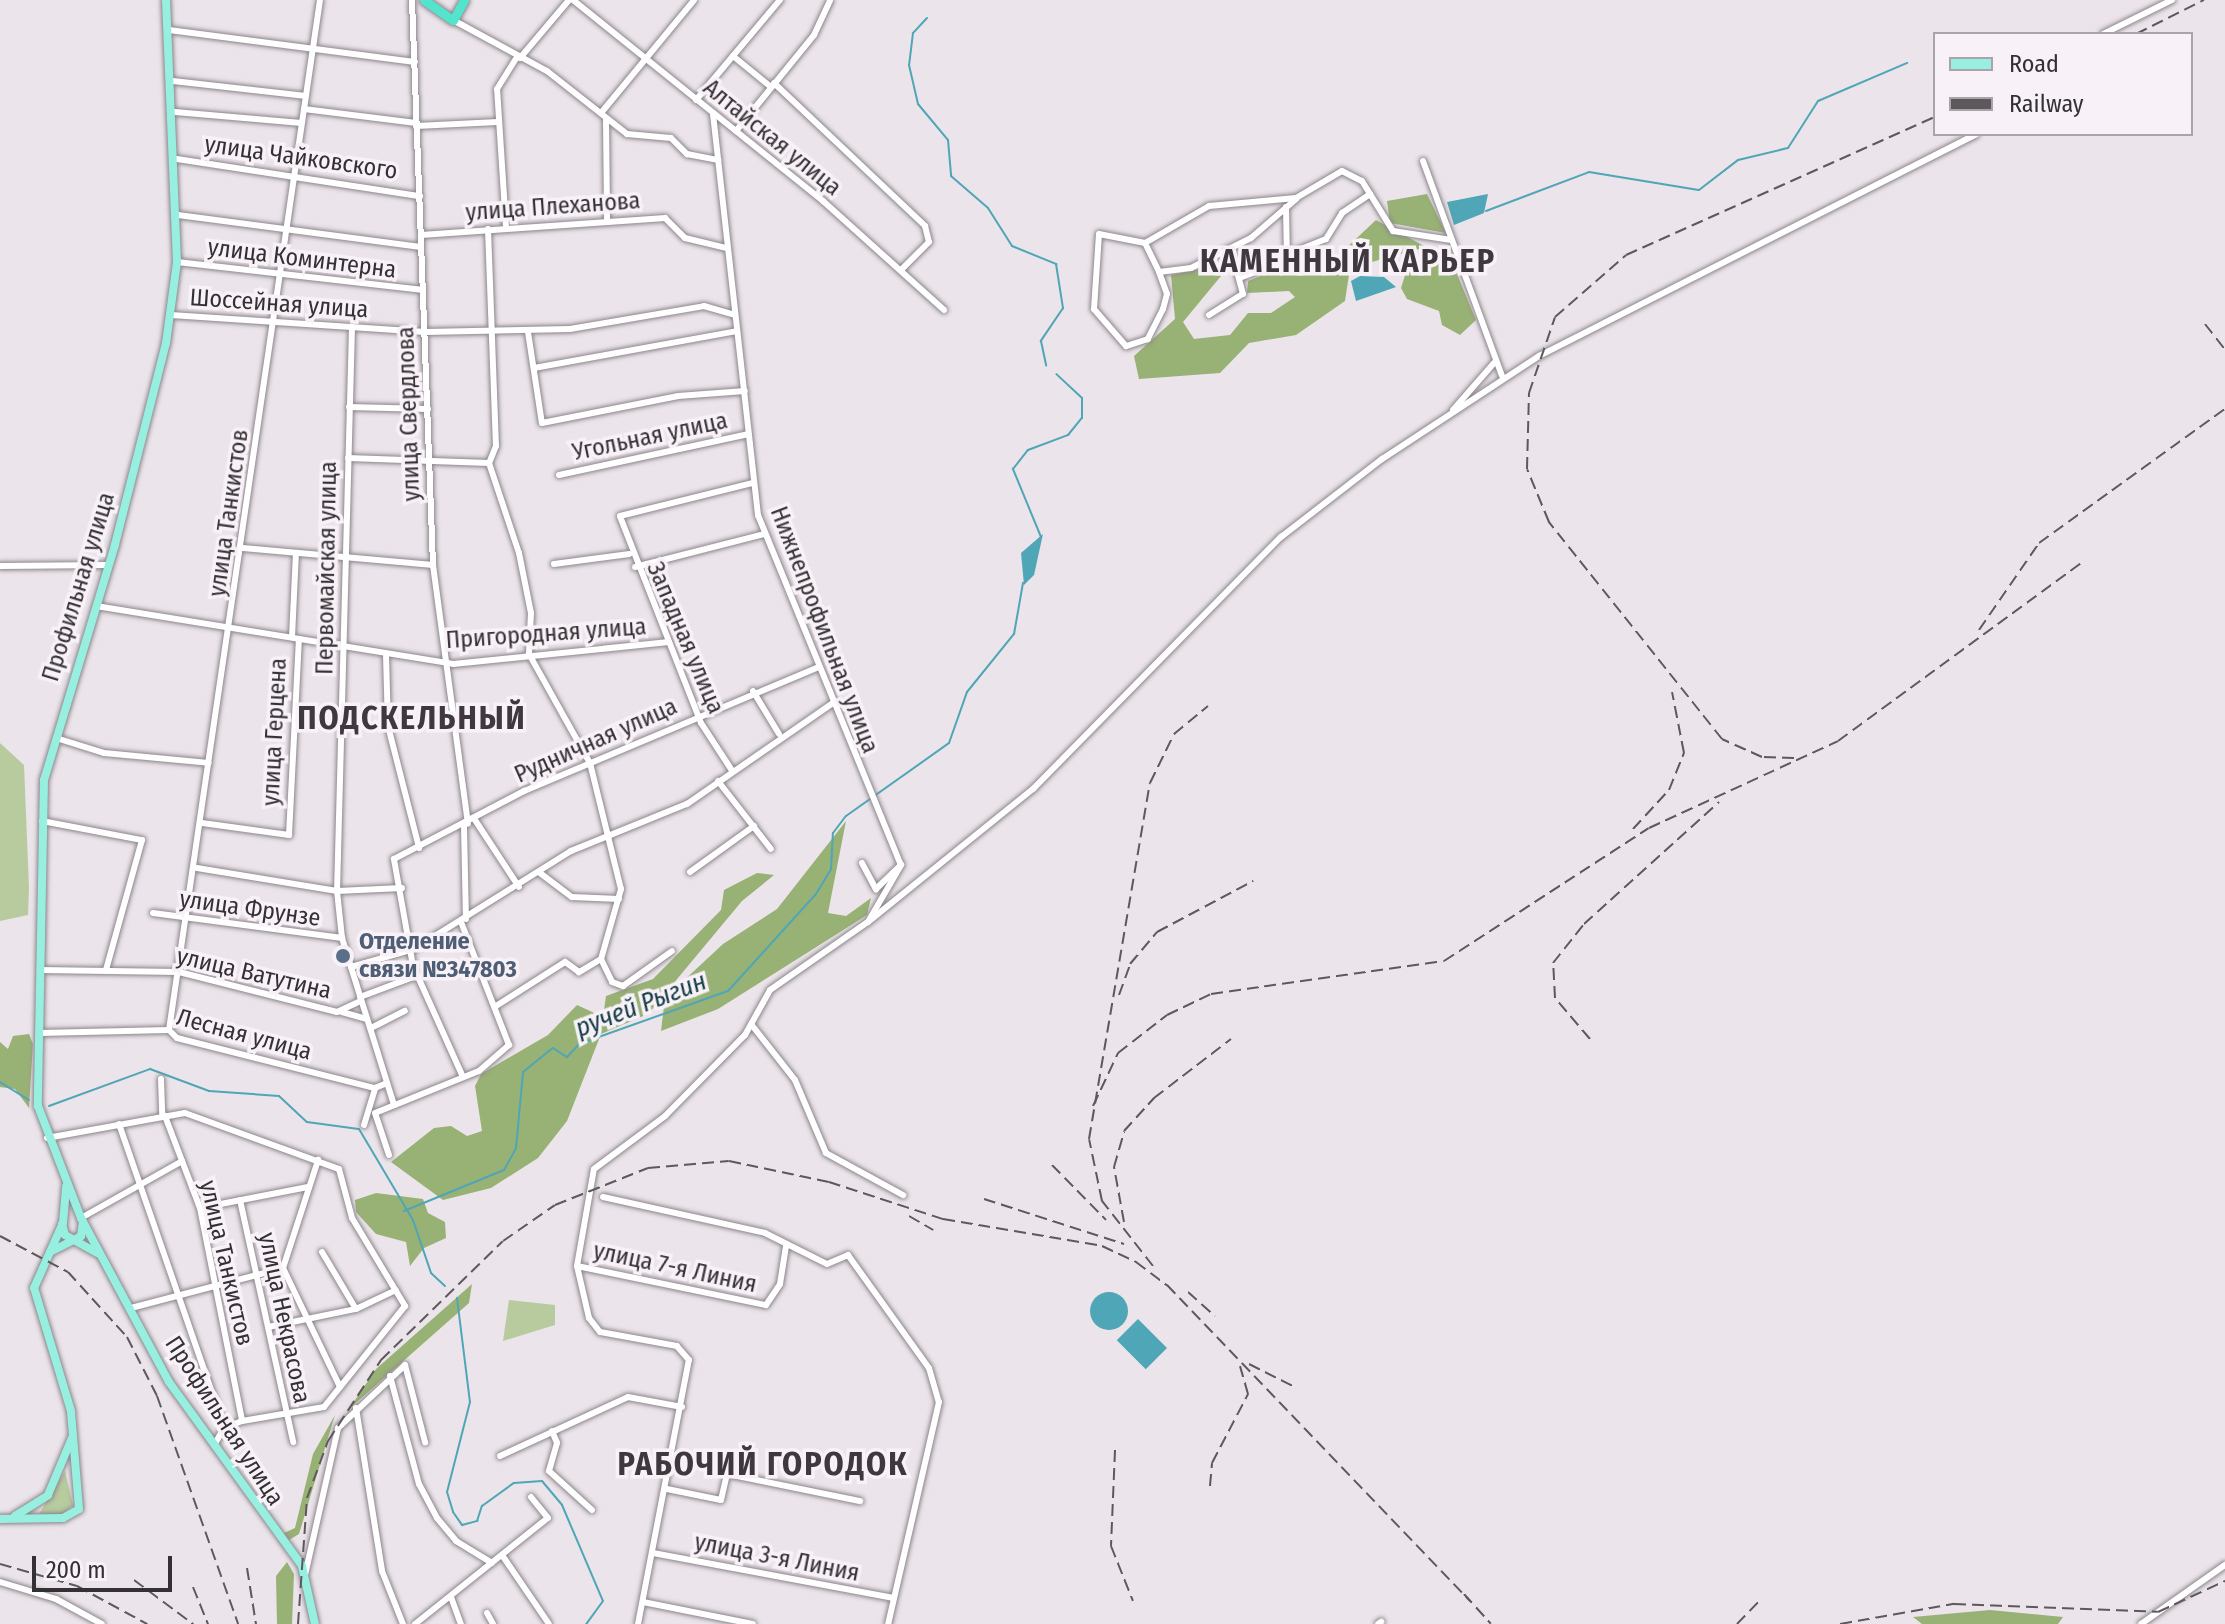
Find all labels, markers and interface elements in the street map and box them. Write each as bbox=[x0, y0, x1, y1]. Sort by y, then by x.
legend bbox=[1933, 32, 2193, 136]
text: Road bbox=[2009, 50, 2059, 78]
street label: Алтайская улица bbox=[697, 74, 847, 202]
text: Railway bbox=[2009, 90, 2084, 118]
street label: улица Чайковского bbox=[203, 130, 399, 186]
street label: улица Плеханова bbox=[465, 187, 641, 227]
street label: улица Коминтерна bbox=[206, 233, 398, 285]
district label: КАМЕННЫЙ КАРЬЕР bbox=[1200, 242, 1496, 280]
street label: Шоссейная улица bbox=[189, 283, 369, 325]
street label: улица Свердлова bbox=[392, 326, 426, 502]
street label: Угольная улица bbox=[570, 407, 730, 467]
street label: улица Танкистов bbox=[203, 428, 255, 598]
street label: Первомайская улица bbox=[311, 461, 343, 675]
street label: Профильная улица bbox=[37, 489, 121, 685]
street label: Нижнепрофильная улица bbox=[764, 503, 884, 757]
street label: Западная улица bbox=[640, 558, 730, 718]
street label: Пригородная улица bbox=[445, 613, 647, 655]
street label: улица Герцена bbox=[257, 657, 293, 807]
street label: Рудничная улица bbox=[510, 692, 682, 790]
district label: ПОДСКЕЛЬНЫЙ bbox=[297, 699, 527, 737]
street label: улица Фрунзе bbox=[178, 885, 322, 933]
place label: Отделение связи №347803 bbox=[359, 928, 517, 984]
street label: улица Ватутина bbox=[174, 942, 334, 1006]
marker: Отделение связи №347803 bbox=[334, 947, 352, 965]
water label: ручей Рыгин bbox=[571, 966, 711, 1044]
street label: Лесная улица bbox=[173, 1003, 315, 1067]
street label: улица Танкистов bbox=[193, 1178, 259, 1348]
street label: улица Некрасова bbox=[252, 1230, 316, 1406]
street label: улица 7-я Линия bbox=[591, 1237, 759, 1299]
street label: Профильная улица bbox=[159, 1331, 289, 1511]
district label: РАБОЧИЙ ГОРОДОК bbox=[618, 1445, 908, 1483]
street label: улица 3-я Линия bbox=[692, 1528, 862, 1588]
scale bar bbox=[36, 1540, 176, 1590]
text: 200 m bbox=[46, 1556, 106, 1584]

